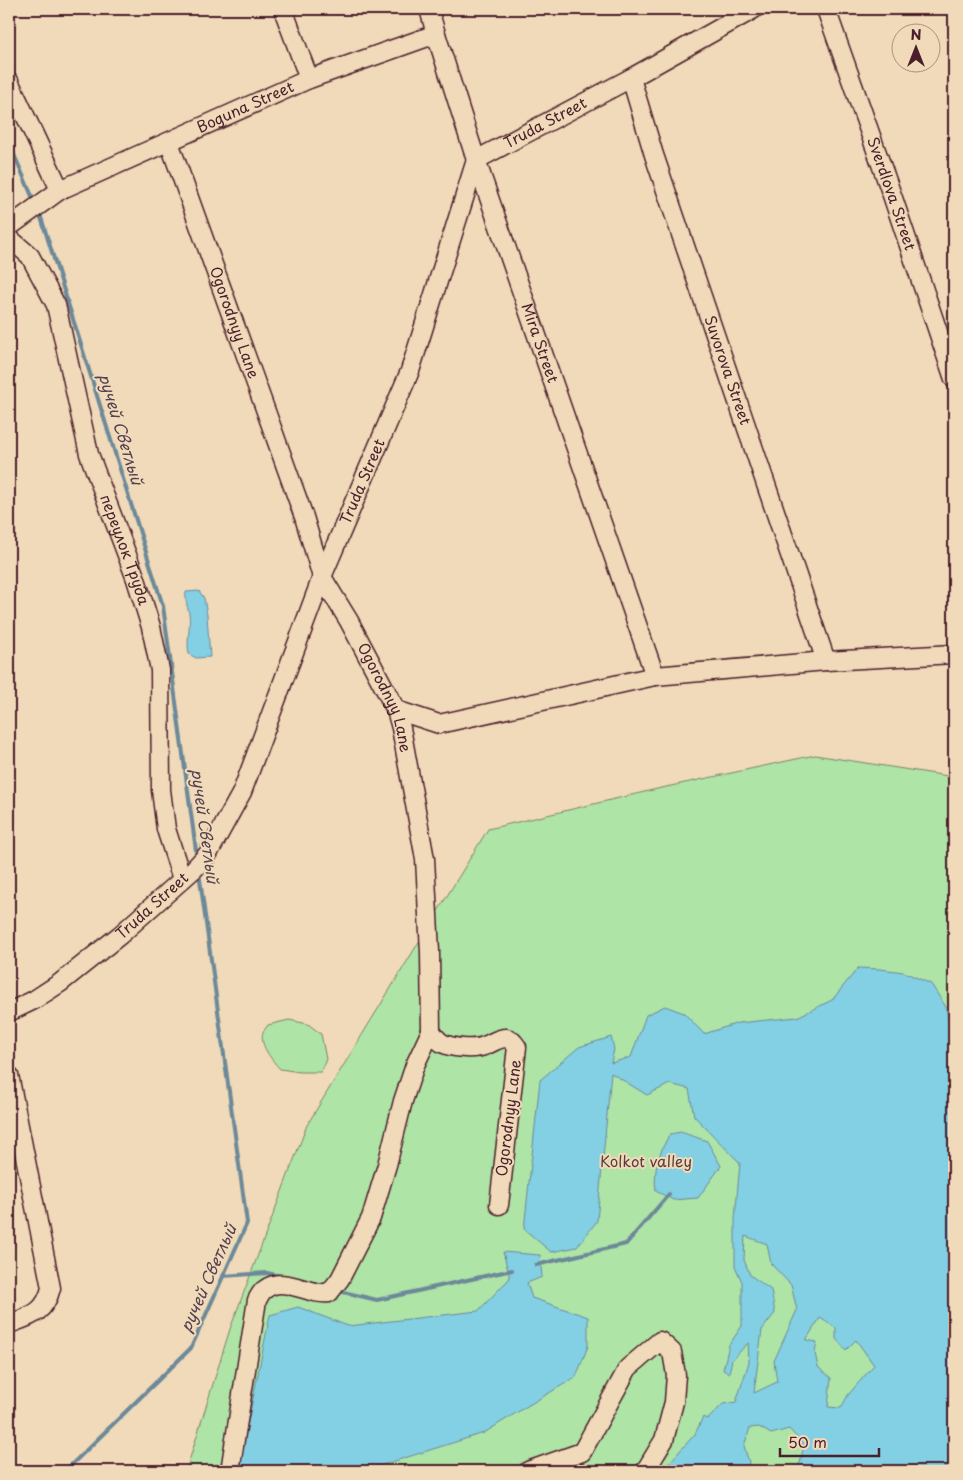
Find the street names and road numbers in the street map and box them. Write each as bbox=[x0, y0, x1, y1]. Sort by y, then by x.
street label: Boguna Street bbox=[192, 74, 297, 138]
street label: Truda Street bbox=[499, 91, 590, 153]
street label: Sverdlova Street bbox=[862, 133, 923, 253]
street label: Ogorodnyy Lane bbox=[205, 263, 266, 381]
street label: Mira Street bbox=[516, 300, 565, 386]
street label: Suvorova Street bbox=[699, 312, 758, 428]
street label: Truda Street bbox=[333, 435, 390, 528]
street label: переулок Труда bbox=[95, 491, 157, 608]
street label: Ogorodnyy Lane bbox=[352, 638, 418, 754]
street label: Truda Street bbox=[110, 866, 193, 944]
street label: Ogorodnyy Lane bbox=[489, 1058, 526, 1178]

